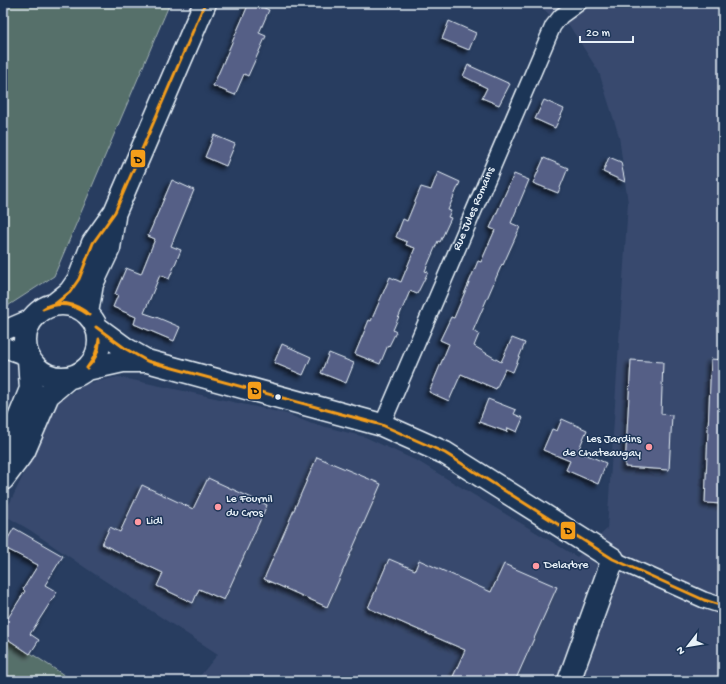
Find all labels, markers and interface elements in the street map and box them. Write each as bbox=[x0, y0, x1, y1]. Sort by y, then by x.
scale bar bbox=[580, 18, 633, 44]
text: 20 m bbox=[586, 27, 611, 41]
line badge: D bbox=[130, 149, 146, 168]
text: D bbox=[133, 155, 142, 167]
street label: Rue Jules Romains bbox=[450, 165, 499, 253]
line badge: D bbox=[247, 381, 262, 400]
text: D bbox=[250, 386, 259, 398]
unlabelled marker bbox=[273, 392, 283, 402]
place label: Les Jardins de Chateaugay bbox=[563, 433, 642, 461]
marker: Les Jardins de Chateaugay bbox=[644, 442, 654, 452]
place label: Le Fournil du Cros bbox=[226, 493, 273, 521]
marker: Le Fournil du Cros bbox=[213, 502, 223, 512]
place label: Lidl bbox=[146, 515, 163, 529]
marker: Lidl bbox=[133, 517, 143, 527]
line badge: D bbox=[560, 521, 576, 540]
text: D bbox=[563, 526, 572, 538]
place label: Delarbre bbox=[543, 559, 589, 573]
marker: Delarbre bbox=[531, 561, 541, 571]
north arrow bbox=[668, 626, 708, 666]
text: N bbox=[674, 644, 688, 656]

